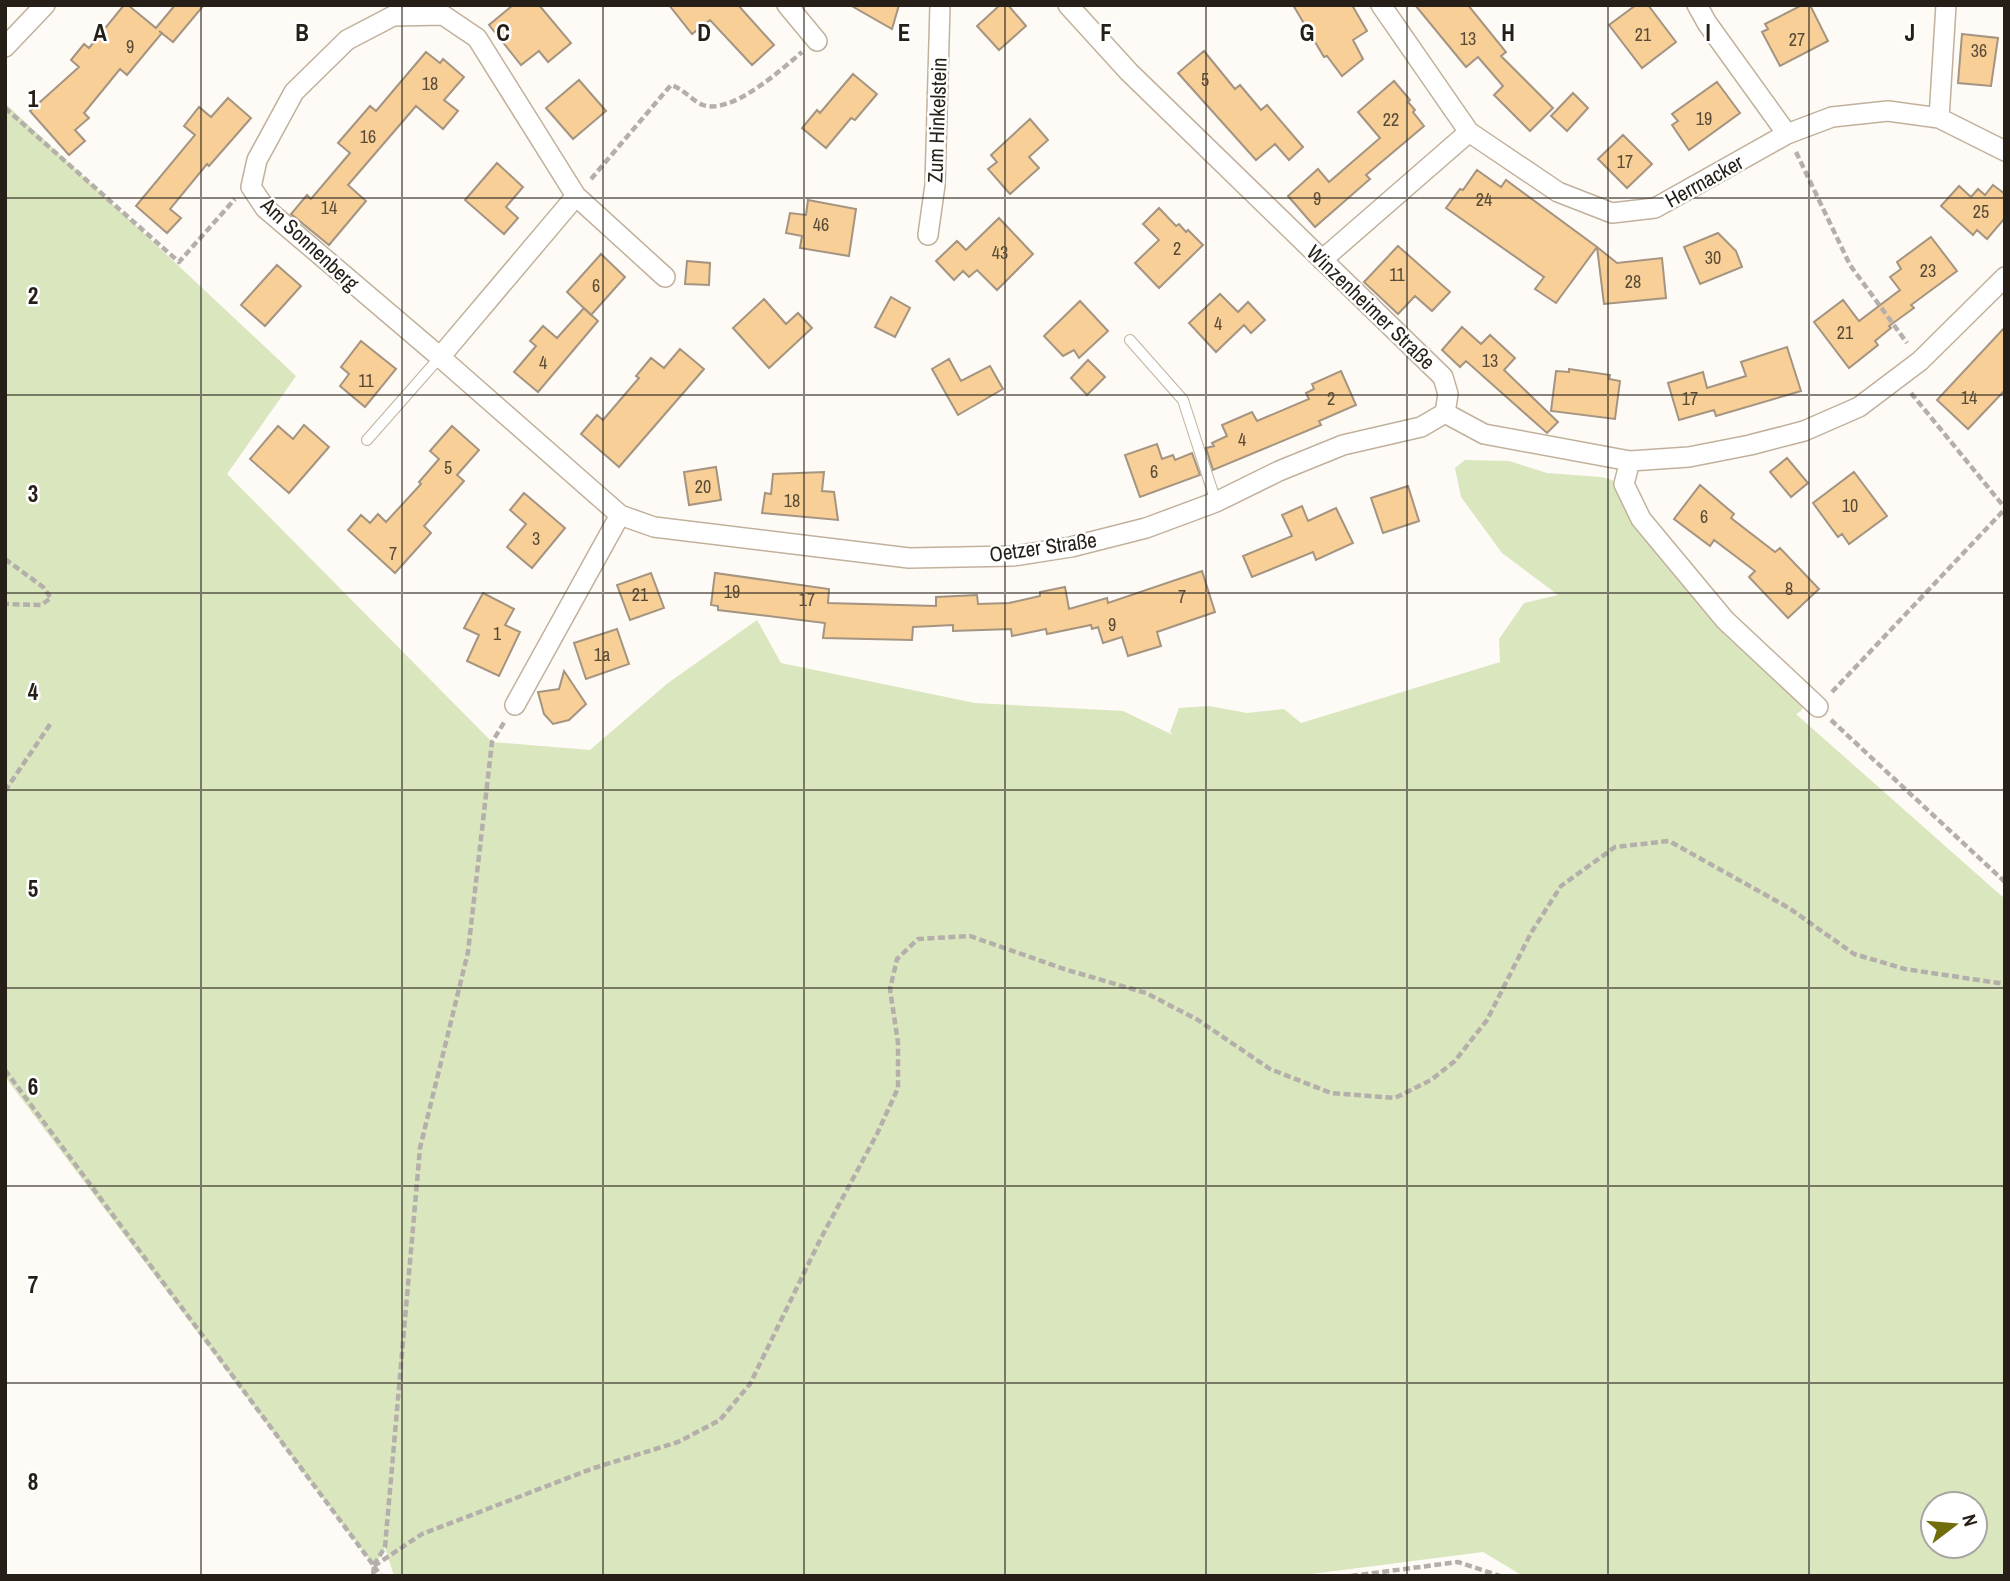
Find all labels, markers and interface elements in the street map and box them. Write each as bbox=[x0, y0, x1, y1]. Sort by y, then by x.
text: A bbox=[93, 17, 107, 48]
text: B bbox=[295, 17, 309, 48]
text: C bbox=[496, 17, 510, 48]
text: D bbox=[697, 17, 711, 48]
text: E bbox=[898, 17, 910, 48]
text: F bbox=[1100, 17, 1112, 48]
text: G bbox=[1300, 17, 1314, 48]
text: H bbox=[1501, 17, 1515, 48]
text: I bbox=[1705, 17, 1711, 48]
text: J bbox=[1905, 17, 1915, 48]
house number: 21 bbox=[1635, 22, 1652, 47]
house number: 13 bbox=[1460, 26, 1476, 51]
house number: 27 bbox=[1789, 27, 1805, 52]
house number: 9 bbox=[126, 34, 134, 59]
house number: 36 bbox=[1971, 38, 1987, 63]
street label: Zum Hinkelstein bbox=[920, 57, 954, 183]
house number: 5 bbox=[1201, 67, 1209, 92]
house number: 18 bbox=[422, 71, 438, 96]
text: 1 bbox=[28, 83, 39, 114]
house number: 19 bbox=[1696, 106, 1712, 131]
house number: 22 bbox=[1383, 107, 1399, 132]
house number: 16 bbox=[360, 124, 376, 149]
street label: Herrnacker bbox=[1660, 148, 1749, 214]
house number: 17 bbox=[1617, 149, 1633, 174]
house number: 9 bbox=[1313, 186, 1321, 211]
house number: 24 bbox=[1476, 187, 1492, 212]
street label: Am Sonnenberg bbox=[254, 190, 366, 297]
house number: 14 bbox=[321, 195, 337, 220]
house number: 25 bbox=[1973, 199, 1989, 224]
house number: 46 bbox=[813, 212, 829, 237]
house number: 2 bbox=[1173, 236, 1181, 261]
street label: Winzenheimer Straße bbox=[1300, 238, 1442, 376]
house number: 43 bbox=[992, 240, 1008, 265]
house number: 30 bbox=[1705, 245, 1721, 270]
house number: 23 bbox=[1920, 258, 1936, 283]
house number: 11 bbox=[1389, 262, 1405, 287]
house number: 28 bbox=[1625, 269, 1641, 294]
house number: 6 bbox=[592, 273, 600, 298]
text: 2 bbox=[28, 280, 38, 311]
house number: 4 bbox=[1214, 311, 1222, 336]
house number: 21 bbox=[1837, 320, 1854, 345]
house number: 13 bbox=[1482, 348, 1498, 373]
house number: 4 bbox=[539, 350, 547, 375]
house number: 11 bbox=[358, 368, 374, 393]
house number: 14 bbox=[1961, 385, 1977, 410]
house number: 2 bbox=[1327, 386, 1335, 411]
house number: 17 bbox=[1682, 386, 1698, 411]
house number: 4 bbox=[1238, 427, 1246, 452]
house number: 5 bbox=[444, 455, 452, 480]
house number: 6 bbox=[1150, 459, 1158, 484]
house number: 20 bbox=[695, 474, 711, 499]
text: 3 bbox=[28, 478, 38, 509]
house number: 18 bbox=[784, 488, 800, 513]
house number: 10 bbox=[1842, 493, 1858, 518]
house number: 6 bbox=[1700, 504, 1708, 529]
street label: Oetzer Straße bbox=[987, 525, 1099, 569]
house number: 3 bbox=[532, 526, 540, 551]
house number: 7 bbox=[389, 541, 397, 566]
house number: 8 bbox=[1785, 576, 1793, 601]
house number: 19 bbox=[724, 579, 740, 604]
house number: 21 bbox=[632, 582, 649, 607]
house number: 7 bbox=[1178, 584, 1186, 609]
house number: 17 bbox=[799, 587, 815, 612]
house number: 9 bbox=[1108, 612, 1116, 637]
house number: 1 bbox=[493, 621, 502, 646]
house number: 1a bbox=[594, 642, 610, 667]
text: 4 bbox=[28, 676, 39, 707]
text: 5 bbox=[28, 873, 38, 904]
text: 6 bbox=[28, 1071, 38, 1102]
text: 7 bbox=[28, 1269, 38, 1300]
text: 8 bbox=[28, 1466, 38, 1497]
north arrow bbox=[1919, 1490, 1989, 1560]
text: N bbox=[1956, 1511, 1984, 1529]

